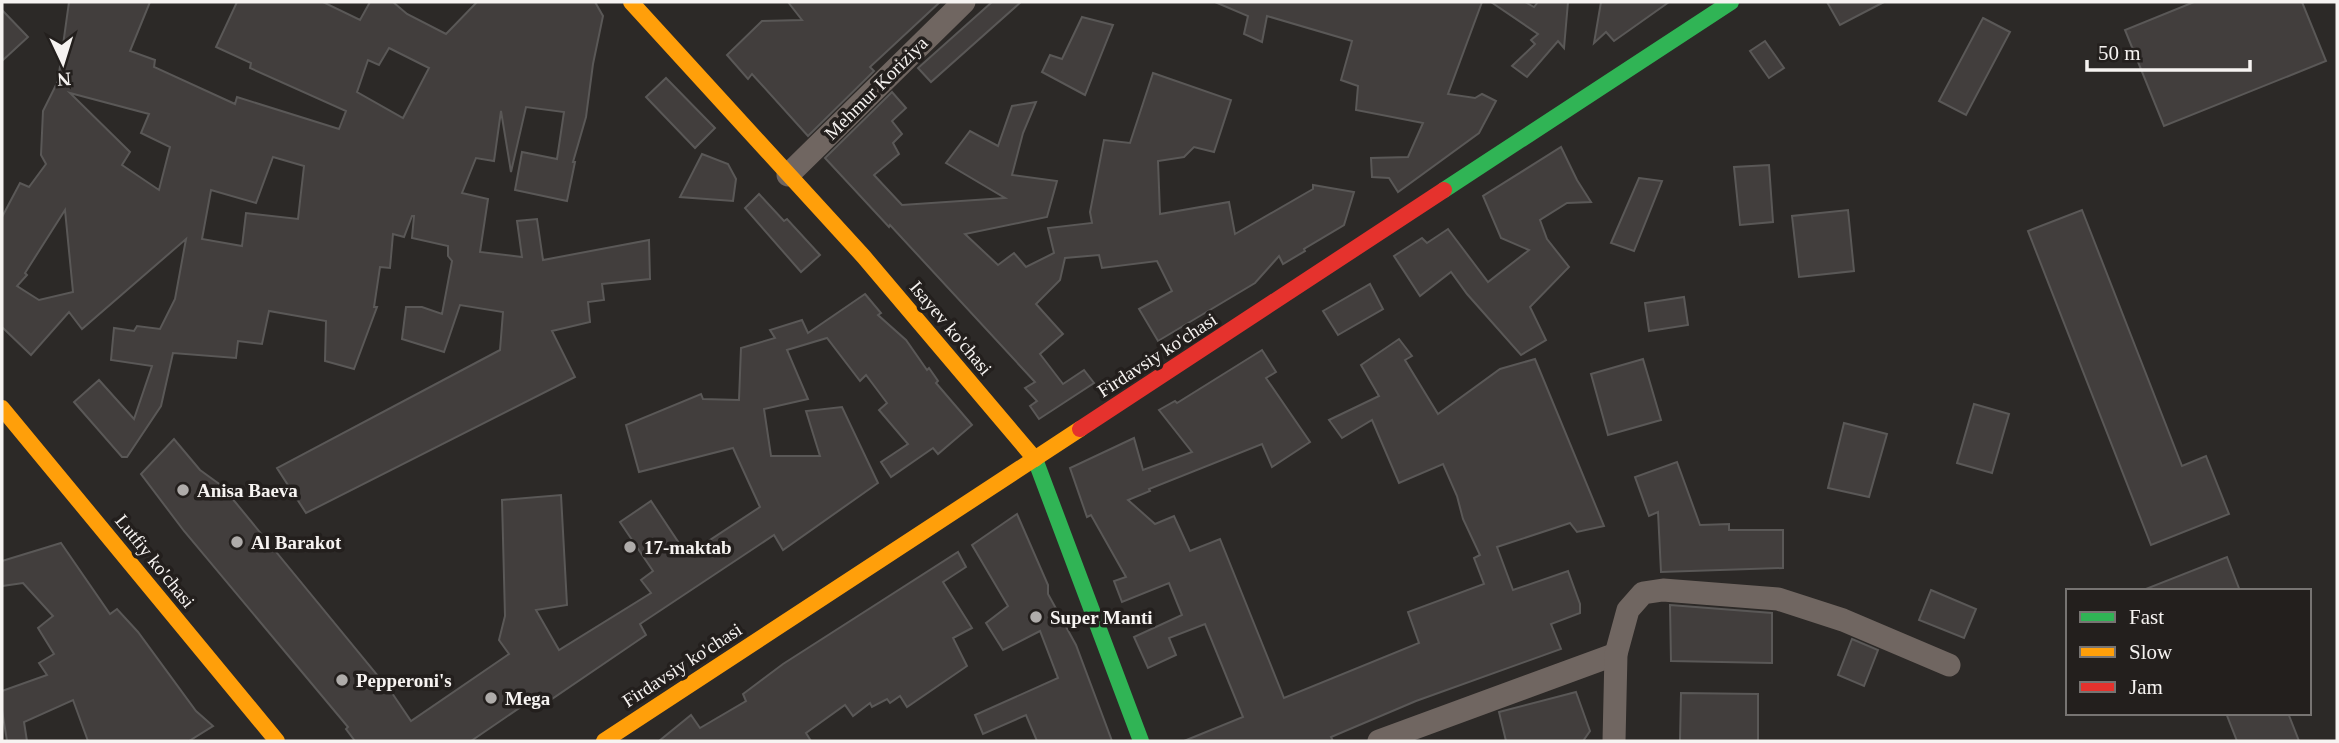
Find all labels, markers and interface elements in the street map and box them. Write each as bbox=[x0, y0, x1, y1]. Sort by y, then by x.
north arrow bbox=[28, 28, 98, 98]
scale bar bbox=[2087, 28, 2250, 72]
street label: Mehmur Koriziya bbox=[820, 32, 932, 144]
text: 50 m bbox=[2098, 41, 2141, 65]
text: N bbox=[56, 69, 72, 90]
street label: Isayev ko'chasi bbox=[906, 277, 996, 379]
street label: Firdavsiy ko'chasi bbox=[1093, 309, 1221, 401]
place label: Anisa Baeva bbox=[197, 480, 298, 501]
marker: Anisa Baeva bbox=[175, 482, 191, 498]
street label: Lutfiy ko'chasi bbox=[111, 510, 199, 612]
place label: Al Barakot bbox=[251, 532, 342, 553]
marker: Al Barakot bbox=[229, 534, 245, 550]
place label: 17-maktab bbox=[644, 537, 732, 558]
marker: 17-maktab bbox=[622, 539, 638, 555]
legend bbox=[2066, 589, 2311, 715]
text: Fast bbox=[2129, 605, 2164, 629]
place label: Super Manti bbox=[1050, 607, 1153, 628]
marker: Super Manti bbox=[1028, 609, 1044, 625]
street label: Firdavsiy ko'chasi bbox=[618, 619, 746, 711]
text: Slow bbox=[2129, 640, 2173, 664]
place label: Pepperoni's bbox=[356, 670, 452, 691]
marker: Pepperoni's bbox=[334, 672, 350, 688]
text: Jam bbox=[2129, 675, 2163, 699]
place label: Mega bbox=[505, 688, 551, 709]
marker: Mega bbox=[483, 690, 499, 706]

